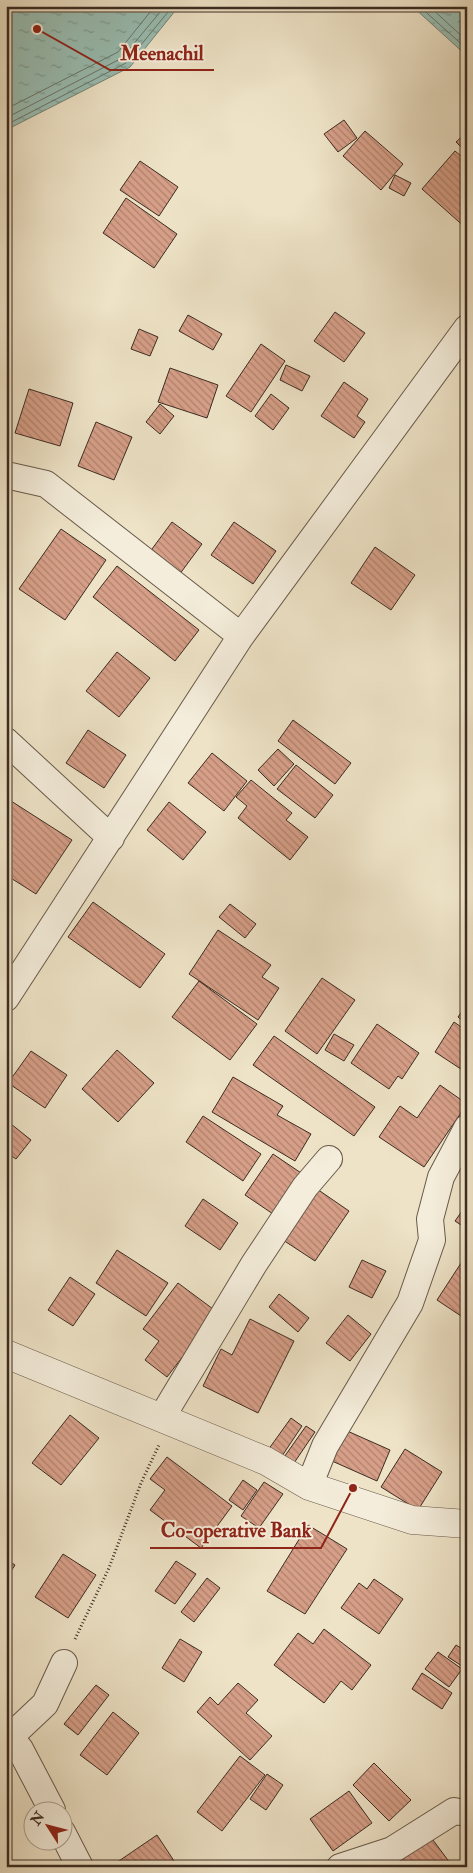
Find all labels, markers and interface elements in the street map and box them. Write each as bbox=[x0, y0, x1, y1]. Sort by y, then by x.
callout: Meenachil bbox=[110, 35, 214, 70]
text: Meenachil bbox=[119, 41, 205, 66]
callout: Co-operative Bank bbox=[150, 1513, 321, 1548]
text: Co-operative Bank bbox=[161, 1518, 312, 1544]
north arrow bbox=[22, 1800, 72, 1850]
text: N bbox=[27, 1808, 49, 1830]

